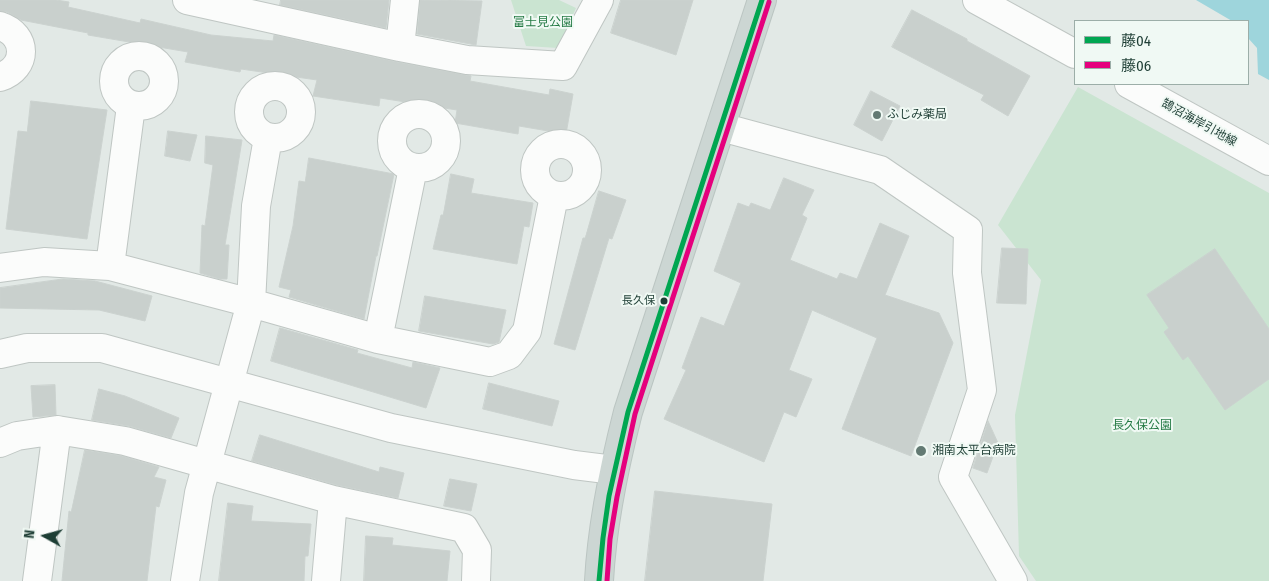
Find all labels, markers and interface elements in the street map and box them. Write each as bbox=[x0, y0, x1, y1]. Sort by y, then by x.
park label: 富士見公園 bbox=[513, 16, 573, 30]
legend bbox=[1074, 20, 1249, 85]
text: 藤04 bbox=[1121, 32, 1151, 50]
text: 藤06 bbox=[1121, 57, 1151, 75]
street label: 鵠沼海岸引地線 bbox=[1159, 96, 1239, 150]
place label: ふじみ薬局 bbox=[887, 108, 947, 122]
marker: ふじみ薬局 bbox=[871, 109, 883, 121]
place label: 長久保 bbox=[622, 294, 655, 308]
marker: 長久保 bbox=[659, 296, 669, 306]
park label: 長久保公園 bbox=[1112, 419, 1172, 433]
marker: 湘南太平台病院 bbox=[914, 444, 928, 458]
place label: 湘南太平台病院 bbox=[932, 444, 1016, 458]
north arrow bbox=[20, 511, 70, 561]
text: N bbox=[21, 529, 39, 539]

